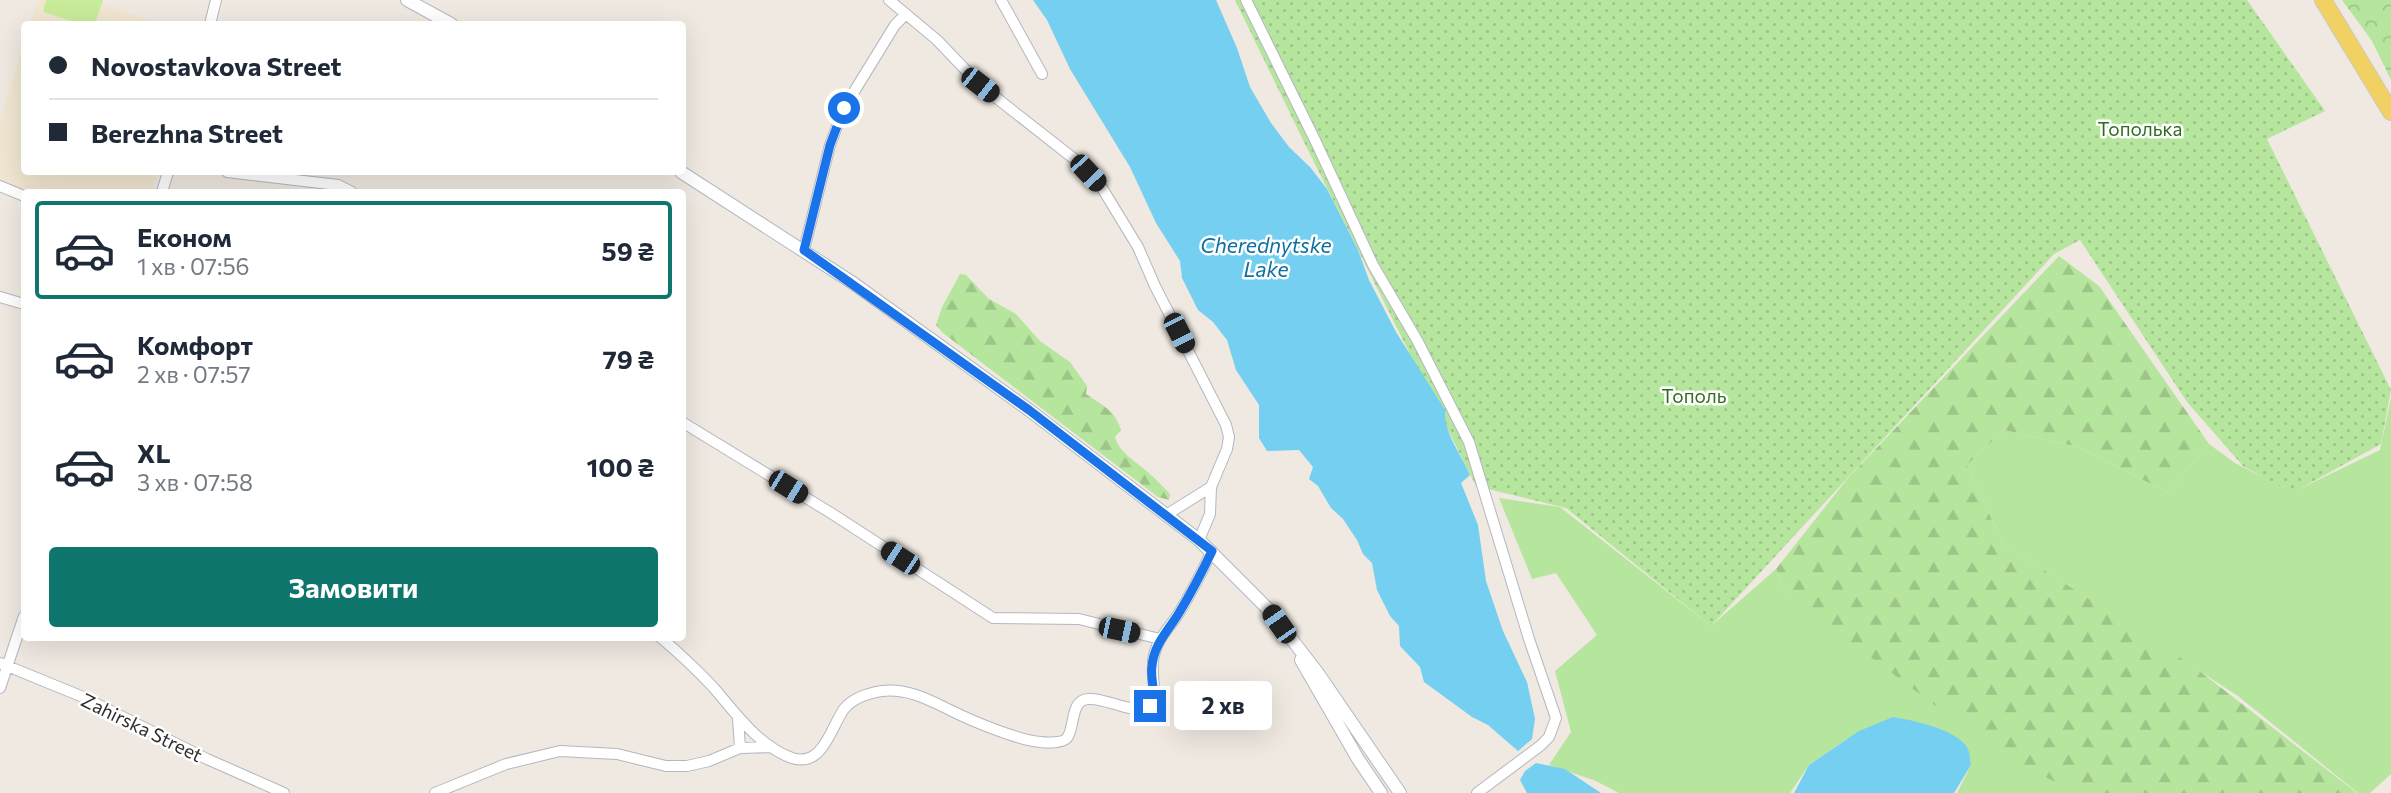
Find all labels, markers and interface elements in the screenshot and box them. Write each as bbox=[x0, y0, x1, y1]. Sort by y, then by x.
text: Novostavkova Street bbox=[91, 50, 341, 81]
car bbox=[957, 64, 1004, 106]
route start bbox=[828, 92, 860, 124]
text: Berezhna Street bbox=[91, 117, 283, 148]
park label: Тополька bbox=[2098, 117, 2182, 140]
car bbox=[1066, 150, 1111, 196]
icon: car bbox=[53, 219, 116, 282]
text: Економ bbox=[137, 221, 232, 252]
water label: Cherednytske Lake bbox=[1200, 232, 1332, 281]
text: 59 ₴ bbox=[602, 235, 654, 266]
text: 1 хв · 07:56 bbox=[137, 252, 250, 280]
car bbox=[1161, 310, 1198, 356]
icon: car bbox=[53, 327, 116, 390]
text: Комфорт bbox=[137, 329, 253, 360]
text: 79 ₴ bbox=[603, 343, 654, 374]
text: 2 хв · 07:57 bbox=[137, 360, 251, 388]
park label: Тополь bbox=[1662, 384, 1727, 407]
icon: car bbox=[53, 435, 116, 498]
text: XL bbox=[137, 437, 171, 468]
text: 100 ₴ bbox=[586, 451, 654, 482]
car bbox=[765, 467, 812, 507]
text: 3 хв · 07:58 bbox=[137, 468, 253, 496]
car bbox=[877, 538, 924, 578]
button: Замовити bbox=[49, 547, 658, 627]
car bbox=[1259, 601, 1300, 647]
car bbox=[1097, 615, 1142, 645]
callout: 2 хв bbox=[1174, 682, 1272, 730]
street label: Zahirska Street bbox=[78, 688, 207, 766]
route end bbox=[1134, 690, 1166, 722]
text: 2 хв bbox=[1201, 691, 1245, 719]

